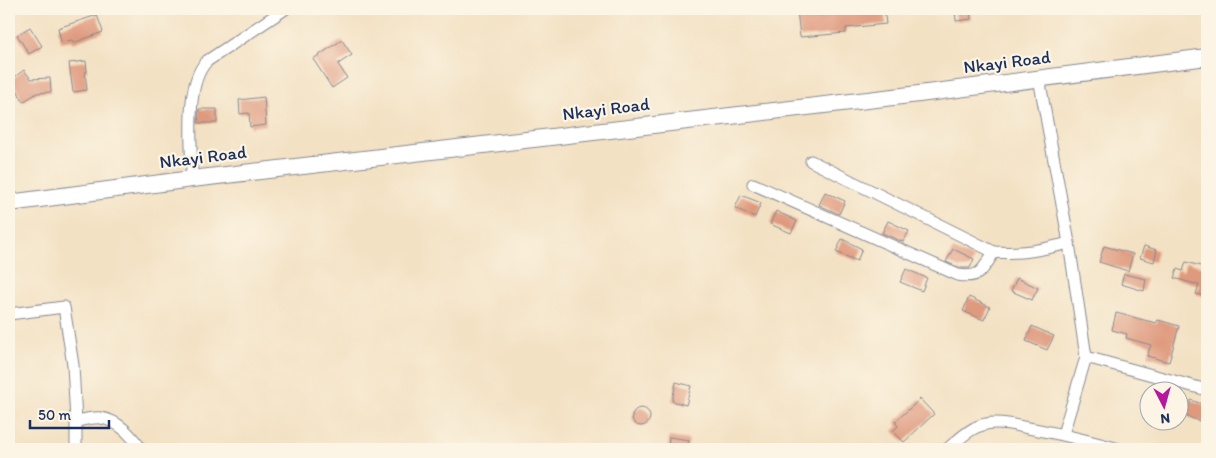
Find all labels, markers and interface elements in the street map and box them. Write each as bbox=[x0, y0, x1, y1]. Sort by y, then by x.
street label: Nkayi Road bbox=[962, 46, 1052, 78]
street label: Nkayi Road bbox=[561, 93, 651, 125]
street label: Nkayi Road bbox=[158, 141, 248, 173]
north arrow bbox=[1138, 380, 1188, 430]
scale bar bbox=[30, 398, 109, 430]
text: 50 m bbox=[38, 406, 71, 424]
text: N bbox=[1160, 409, 1171, 427]

